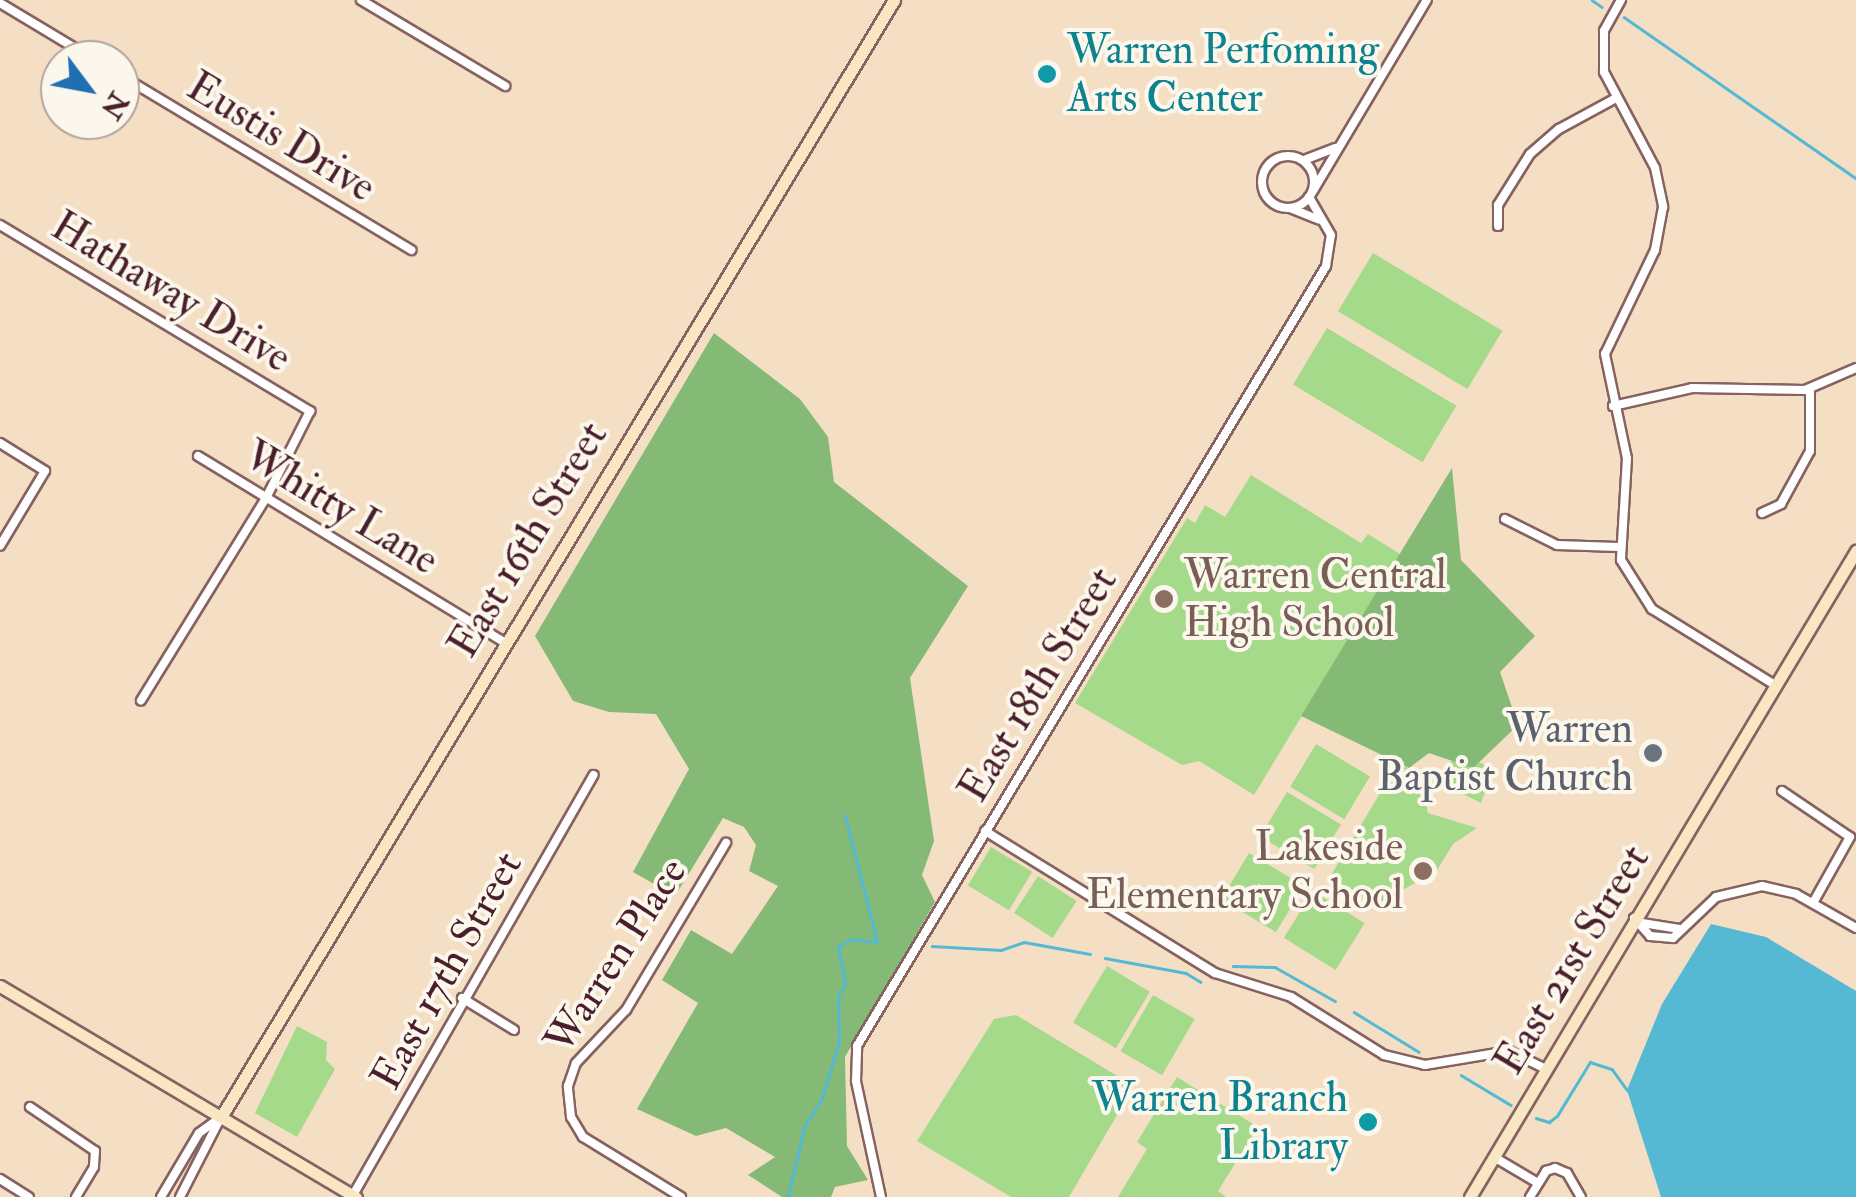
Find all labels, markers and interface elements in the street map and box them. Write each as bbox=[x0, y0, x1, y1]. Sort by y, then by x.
place label: Warren Perfoming Arts Center bbox=[1067, 25, 1379, 124]
north arrow bbox=[40, 40, 140, 140]
street label: Eustis Drive bbox=[178, 61, 384, 213]
marker: Warren Perfoming Arts Center bbox=[1036, 63, 1058, 85]
text: N bbox=[93, 85, 136, 125]
street label: Hathaway Drive bbox=[42, 201, 300, 383]
street label: East 16th Street bbox=[438, 413, 618, 667]
street label: Whitty Lane bbox=[235, 430, 447, 586]
place label: Warren Central High School bbox=[1184, 550, 1447, 648]
street label: East 18th Street bbox=[948, 559, 1128, 811]
marker: Warren Central High School bbox=[1153, 588, 1175, 610]
place label: Warren Baptist Church bbox=[1377, 704, 1633, 802]
marker: Warren Baptist Church bbox=[1642, 742, 1664, 764]
place label: Lakeside Elementary School bbox=[1086, 822, 1403, 920]
street label: East 21st Street bbox=[1484, 836, 1660, 1084]
street label: East 17th Street bbox=[361, 843, 533, 1099]
street label: Warren Place bbox=[534, 849, 698, 1063]
marker: Lakeside Elementary School bbox=[1412, 860, 1434, 882]
place label: Warren Branch Library bbox=[1092, 1073, 1348, 1172]
marker: Warren Branch Library bbox=[1357, 1111, 1379, 1133]

